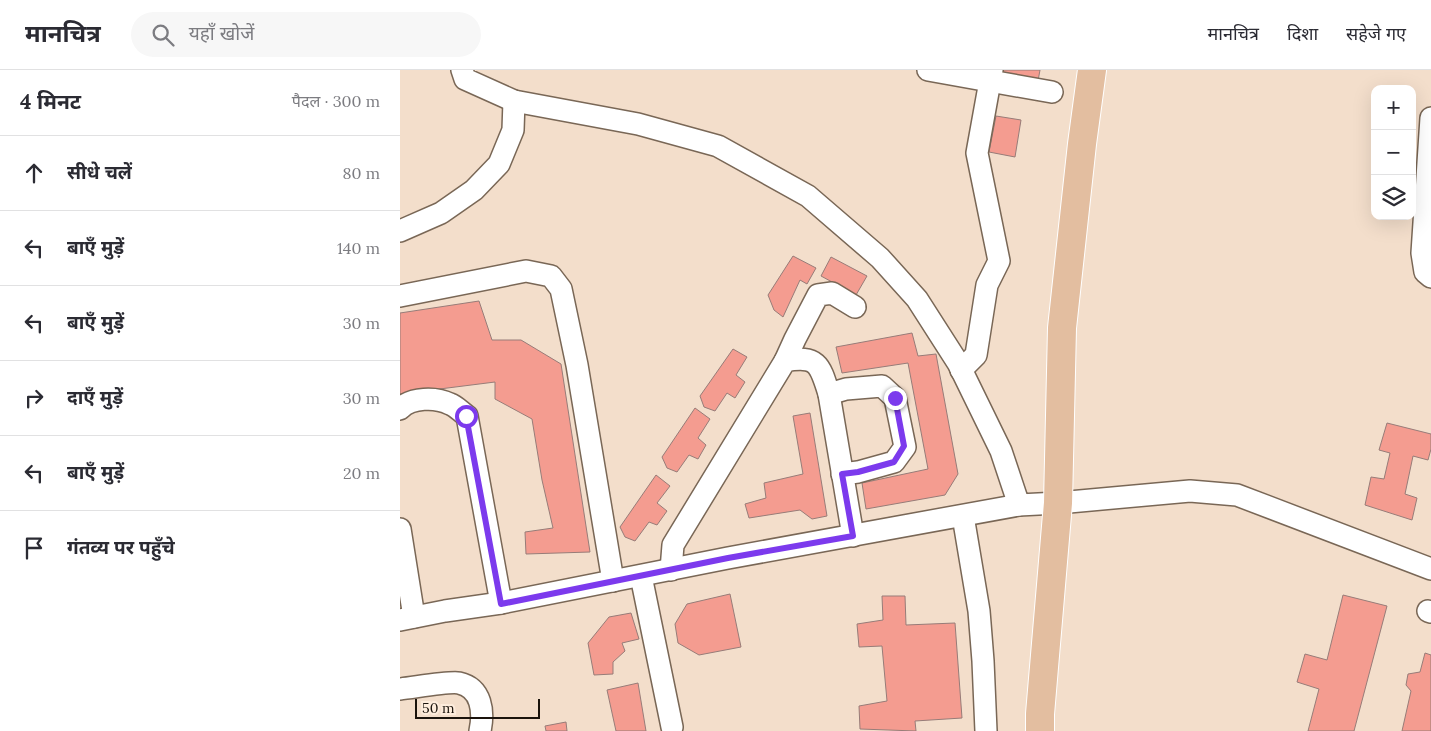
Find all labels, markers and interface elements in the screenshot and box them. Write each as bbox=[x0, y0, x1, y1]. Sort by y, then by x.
search box bbox=[131, 12, 481, 57]
text: मानचित्र bbox=[25, 18, 101, 49]
icon: search bbox=[149, 21, 177, 49]
text: यहाँ खोजें bbox=[189, 21, 254, 45]
text: मानचित्र bbox=[1208, 22, 1259, 45]
text: दिशा bbox=[1287, 22, 1318, 45]
text: सहेजे गए bbox=[1346, 22, 1406, 45]
map controls bbox=[1371, 85, 1416, 220]
button: + bbox=[1371, 85, 1416, 130]
text: 4 मिनट bbox=[20, 88, 81, 115]
text: पैदल · 300 m bbox=[292, 91, 380, 111]
button: − bbox=[1371, 130, 1416, 175]
icon: ahead bbox=[20, 159, 48, 187]
text: सीधे चलें bbox=[67, 160, 132, 184]
text: 80 m bbox=[343, 163, 380, 183]
button: layers bbox=[1371, 175, 1416, 220]
icon: left bbox=[20, 234, 48, 262]
text: बाएँ मुड़ें bbox=[67, 235, 124, 259]
text: 140 m bbox=[337, 238, 380, 258]
icon: left bbox=[20, 309, 48, 337]
text: बाएँ मुड़ें bbox=[67, 310, 124, 334]
text: 30 m bbox=[343, 313, 380, 333]
icon: right bbox=[20, 384, 48, 412]
text: दाएँ मुड़ें bbox=[67, 385, 123, 409]
route end bbox=[884, 387, 907, 410]
text: 30 m bbox=[343, 388, 380, 408]
route start bbox=[455, 405, 478, 428]
icon: left bbox=[20, 459, 48, 487]
text: बाएँ मुड़ें bbox=[67, 460, 124, 484]
text: 20 m bbox=[343, 463, 380, 483]
icon: arrive bbox=[20, 534, 48, 562]
text: गंतव्य पर पहुँचे bbox=[67, 535, 175, 559]
scale bar bbox=[415, 696, 540, 719]
text: 50 m bbox=[422, 699, 455, 717]

